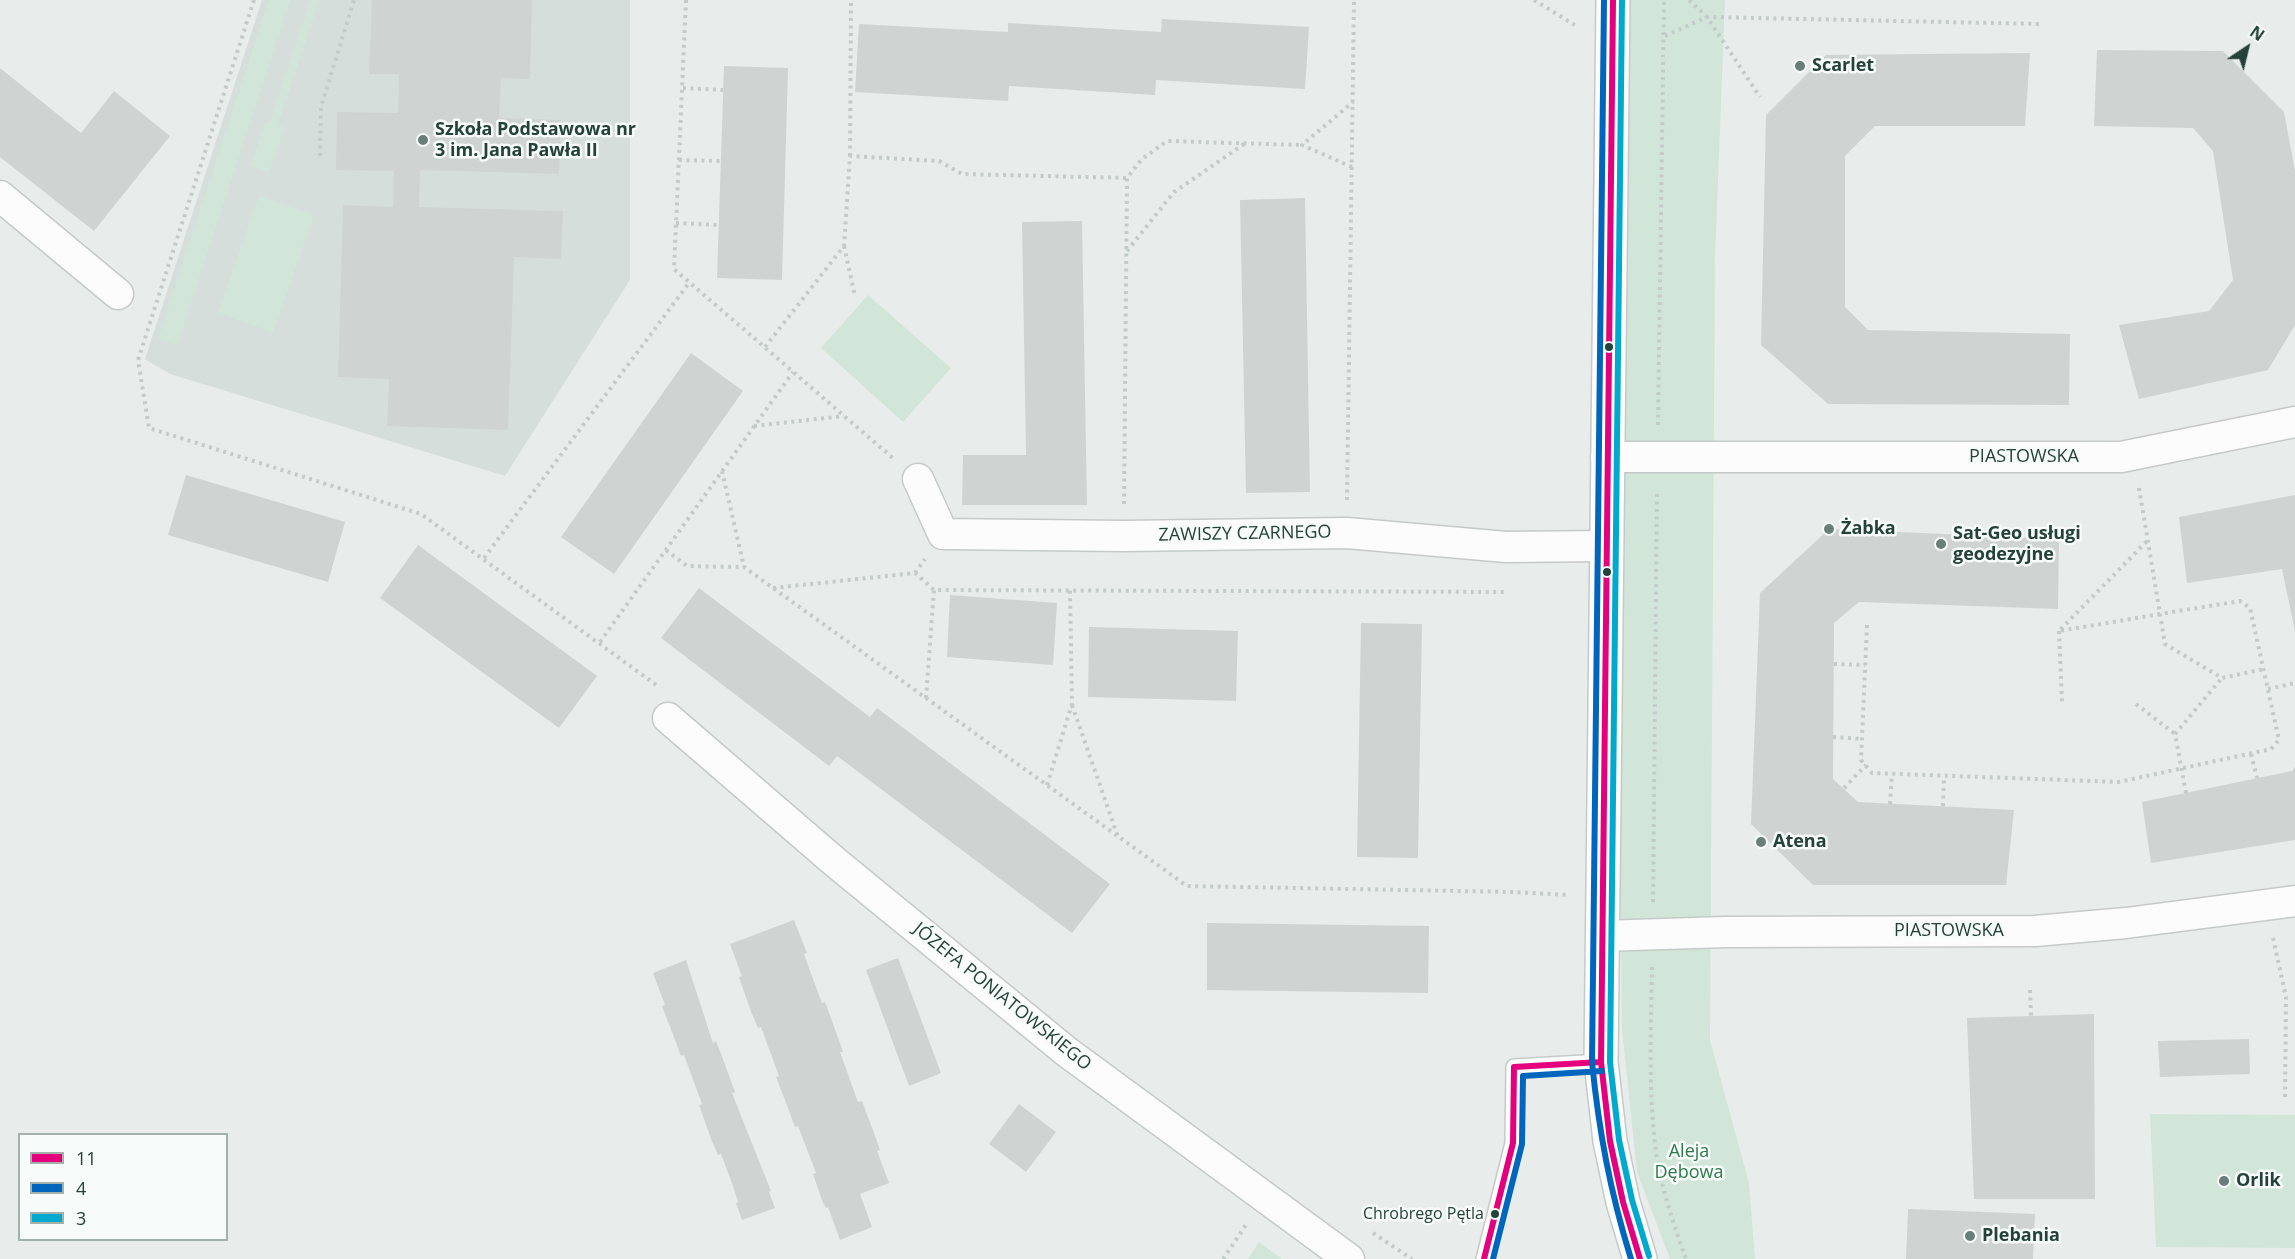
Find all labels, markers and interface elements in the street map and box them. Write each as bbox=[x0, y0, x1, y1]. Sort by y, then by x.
north arrow bbox=[2217, 18, 2277, 78]
text: N bbox=[2246, 21, 2269, 46]
place label: Scarlet bbox=[1812, 55, 1874, 77]
marker: Scarlet bbox=[1793, 59, 1807, 73]
place label: Szkoła Podstawowa nr 3 im. Jana Pawła II bbox=[435, 119, 636, 162]
marker: Szkoła Podstawowa nr 3 im. Jana Pawła II bbox=[416, 133, 430, 147]
unlabelled marker bbox=[1603, 341, 1615, 353]
street label: PIASTOWSKA bbox=[1969, 446, 2079, 468]
place label: Żabka bbox=[1841, 518, 1896, 540]
street label: ZAWISZY CZARNEGO bbox=[1158, 522, 1332, 546]
marker: Żabka bbox=[1822, 522, 1836, 536]
place label: Sat-Geo usługi geodezyjne bbox=[1953, 523, 2081, 566]
marker: Sat-Geo usługi geodezyjne bbox=[1934, 537, 1948, 551]
unlabelled marker bbox=[1601, 566, 1613, 578]
place label: Atena bbox=[1773, 831, 1827, 853]
marker: Atena bbox=[1754, 835, 1768, 849]
street label: JÓZEFA PONIATOWSKIEGO bbox=[909, 918, 1095, 1076]
street label: PIASTOWSKA bbox=[1894, 920, 2004, 942]
legend bbox=[18, 1133, 228, 1241]
park label: Aleja Dębowa bbox=[1655, 1141, 1723, 1184]
text: 11 bbox=[76, 1146, 97, 1170]
place label: Orlik bbox=[2236, 1170, 2281, 1192]
marker: Orlik bbox=[2217, 1174, 2231, 1188]
text: 4 bbox=[76, 1176, 86, 1200]
place label: Chrobrego Pętla bbox=[1363, 1204, 1484, 1224]
text: 3 bbox=[76, 1206, 86, 1230]
marker: Chrobrego Pętla bbox=[1489, 1208, 1501, 1220]
place label: Plebania bbox=[1982, 1225, 2060, 1247]
marker: Plebania bbox=[1963, 1229, 1977, 1243]

